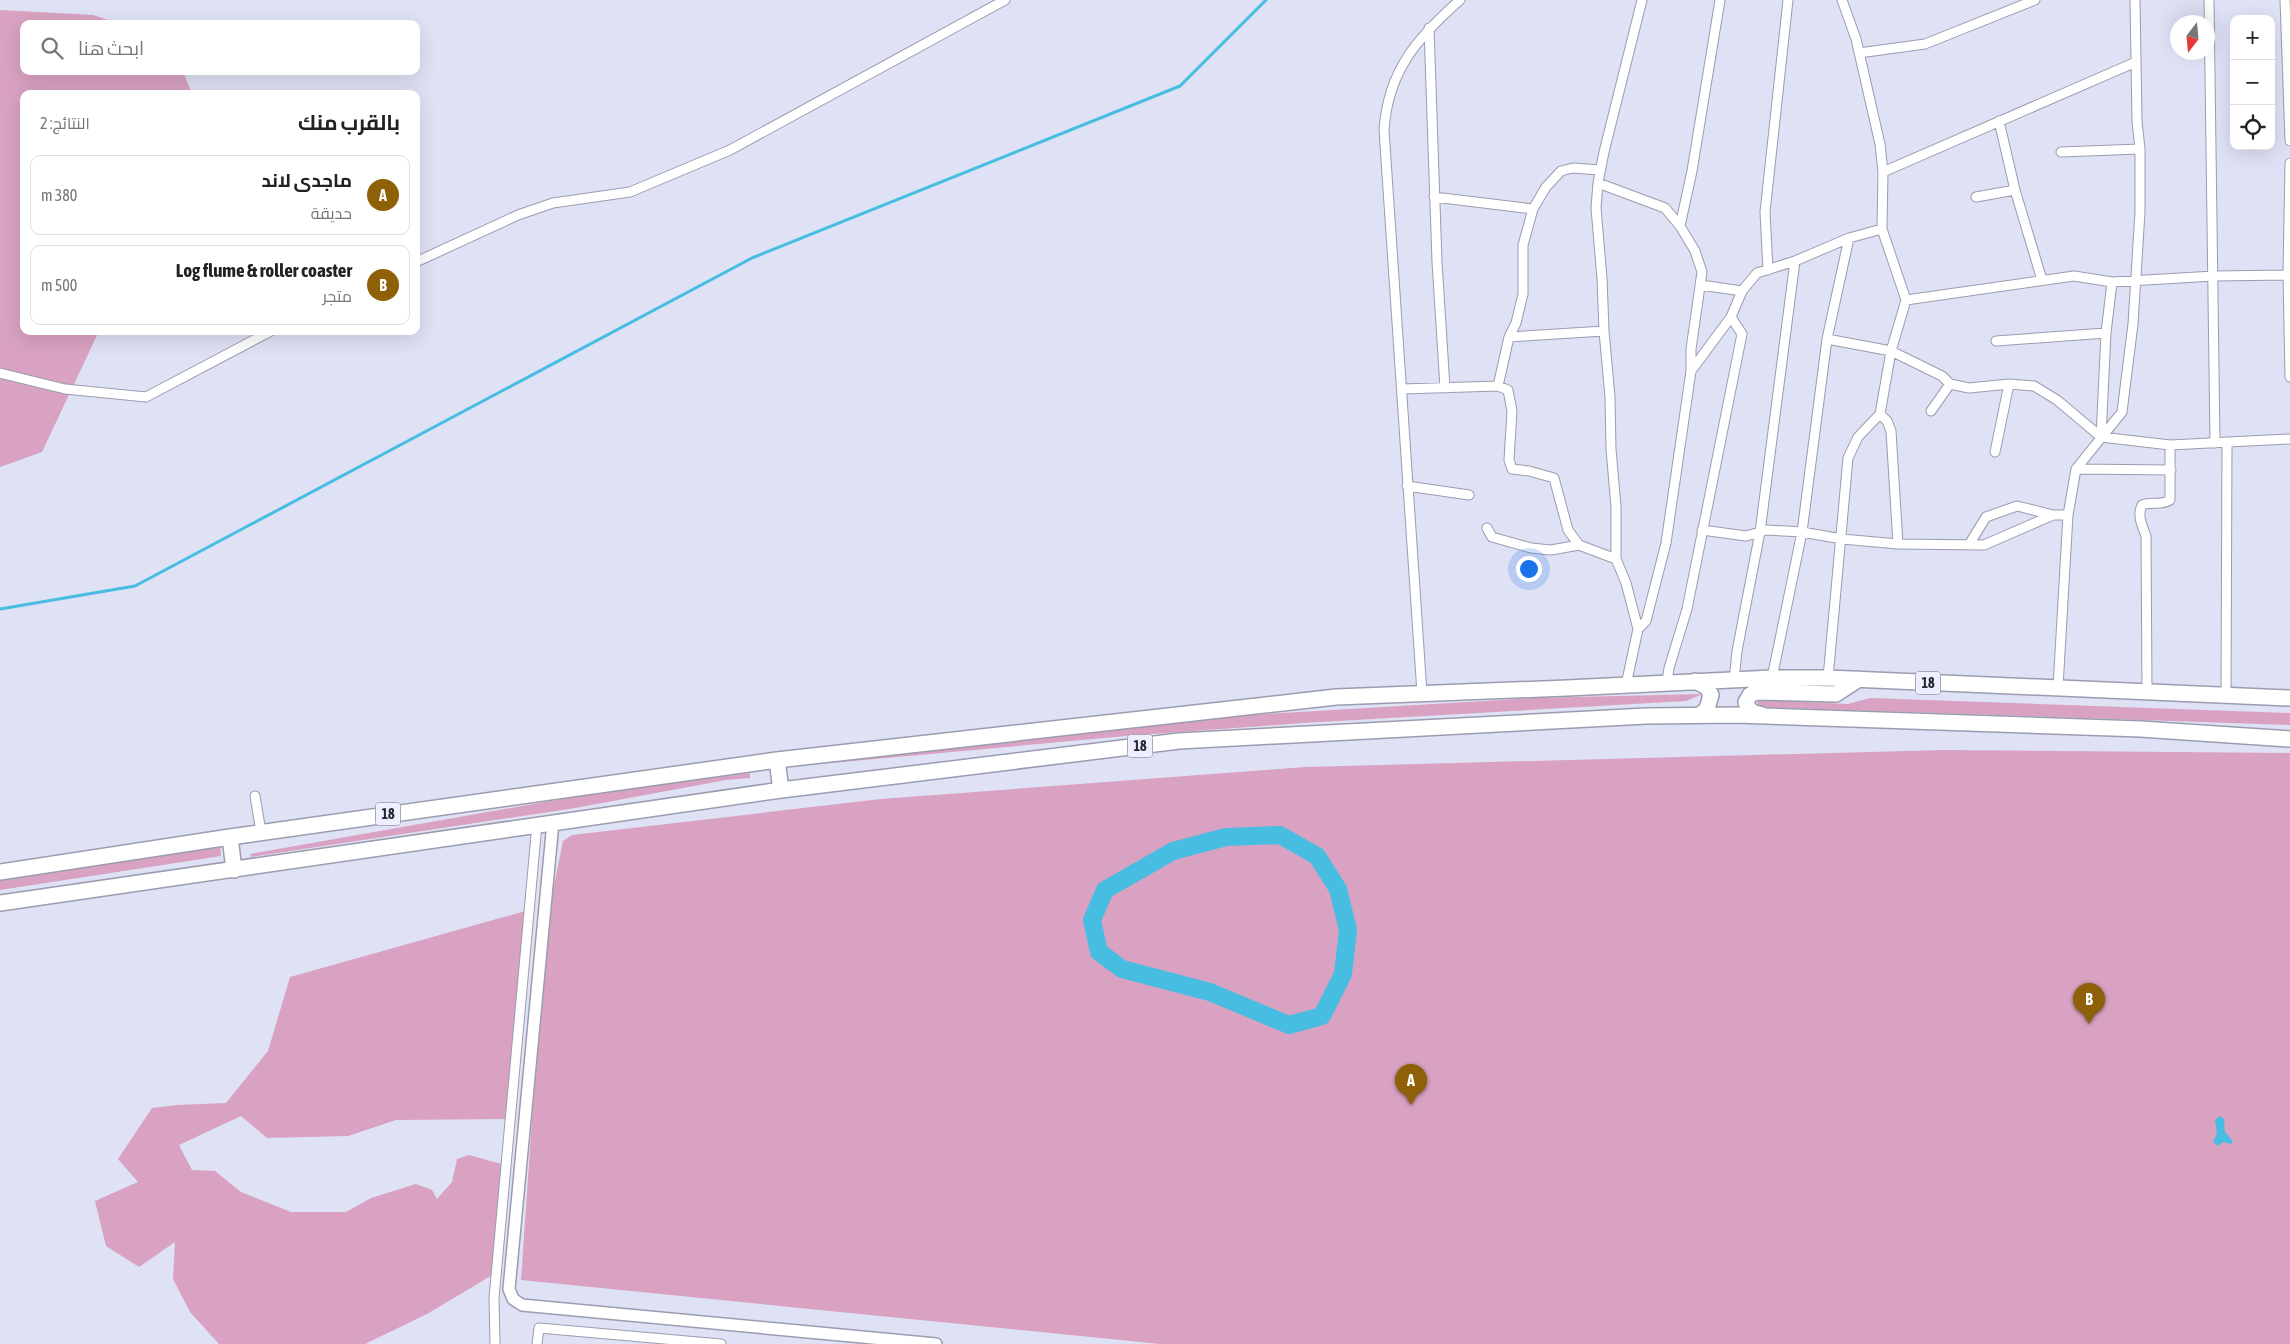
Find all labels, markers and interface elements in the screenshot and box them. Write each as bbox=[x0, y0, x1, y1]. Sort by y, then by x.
north arrow bbox=[2170, 15, 2215, 60]
map controls bbox=[2230, 15, 2275, 150]
button: + bbox=[2230, 15, 2275, 60]
search box bbox=[20, 20, 420, 75]
icon: search bbox=[38, 34, 66, 62]
text: ابحث هنا bbox=[78, 37, 144, 59]
button: − bbox=[2230, 60, 2275, 105]
button: locate bbox=[2230, 105, 2275, 150]
text: بالقرب منك bbox=[298, 110, 400, 134]
text: النتائج: 2 bbox=[40, 114, 90, 132]
text: ماجدی لاند bbox=[261, 169, 352, 191]
text: 380 m bbox=[41, 186, 77, 204]
text: A bbox=[379, 186, 387, 204]
text: حديقة bbox=[311, 204, 352, 222]
text: Log flume & roller coaster bbox=[176, 259, 352, 281]
text: 500 m bbox=[41, 276, 77, 294]
text: B bbox=[379, 276, 387, 294]
text: متجر bbox=[323, 287, 352, 305]
your location bbox=[1516, 556, 1542, 582]
road number: 18 bbox=[1916, 671, 1940, 694]
road number: 18 bbox=[1128, 734, 1152, 758]
road number: 18 bbox=[376, 802, 400, 826]
pin: B bbox=[2073, 983, 2105, 1024]
pin: A bbox=[1395, 1064, 1427, 1105]

